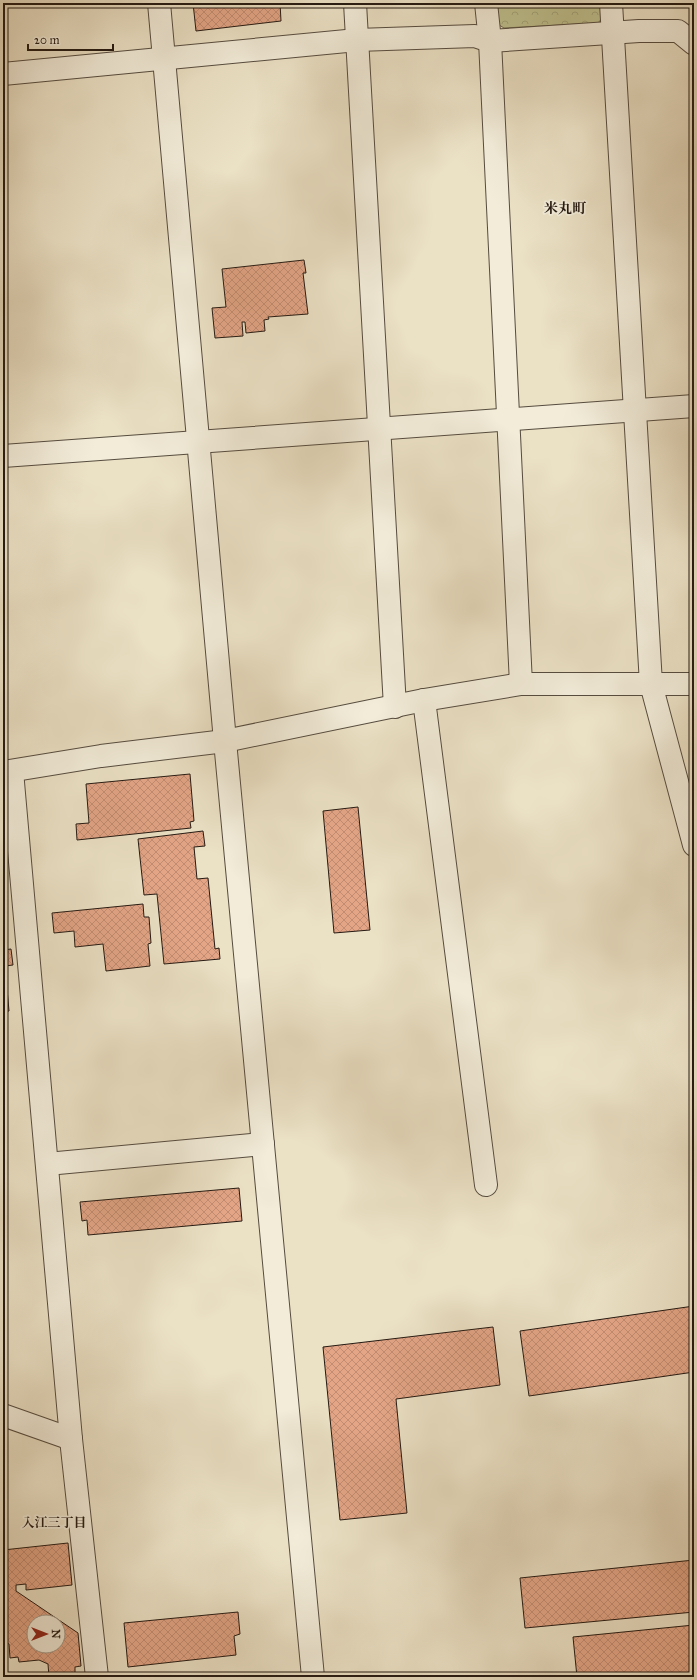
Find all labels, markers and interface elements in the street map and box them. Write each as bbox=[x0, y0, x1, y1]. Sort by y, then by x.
scale bar bbox=[28, 26, 113, 52]
text: 20 m bbox=[34, 33, 60, 47]
district label: 米丸町 bbox=[544, 200, 587, 217]
district label: 入江三丁目 bbox=[21, 1515, 87, 1531]
north arrow bbox=[26, 1614, 66, 1654]
text: N bbox=[49, 1629, 62, 1639]

